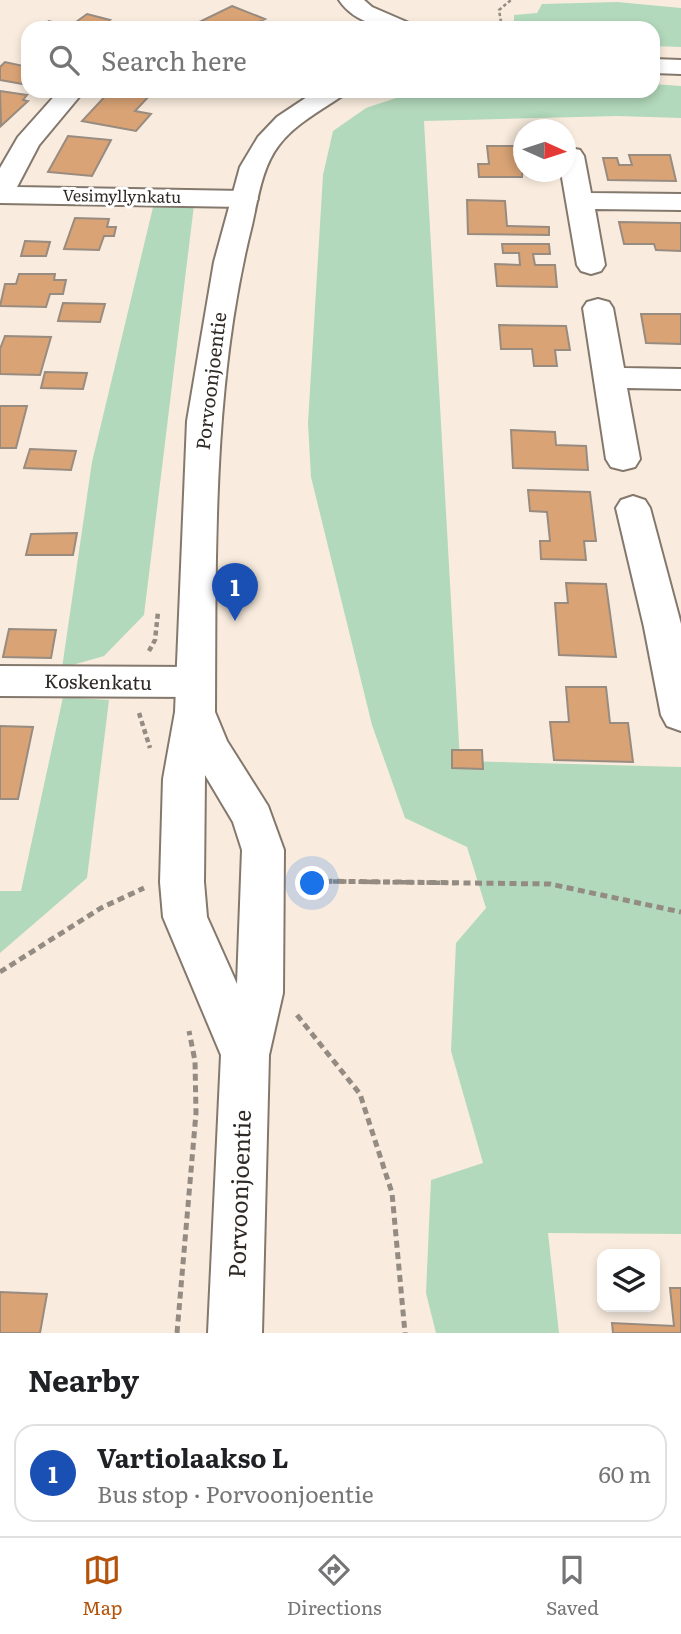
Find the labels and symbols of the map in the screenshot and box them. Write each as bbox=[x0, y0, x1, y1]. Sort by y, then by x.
north arrow bbox=[513, 119, 576, 182]
street label: Vesimyllynkatu bbox=[63, 182, 181, 208]
street label: Porvoonjoentie bbox=[188, 310, 232, 452]
pin: 1 bbox=[212, 563, 258, 621]
street label: Koskenkatu bbox=[44, 666, 152, 696]
your location bbox=[295, 866, 329, 900]
street label: Porvoonjoentie bbox=[218, 1109, 258, 1279]

